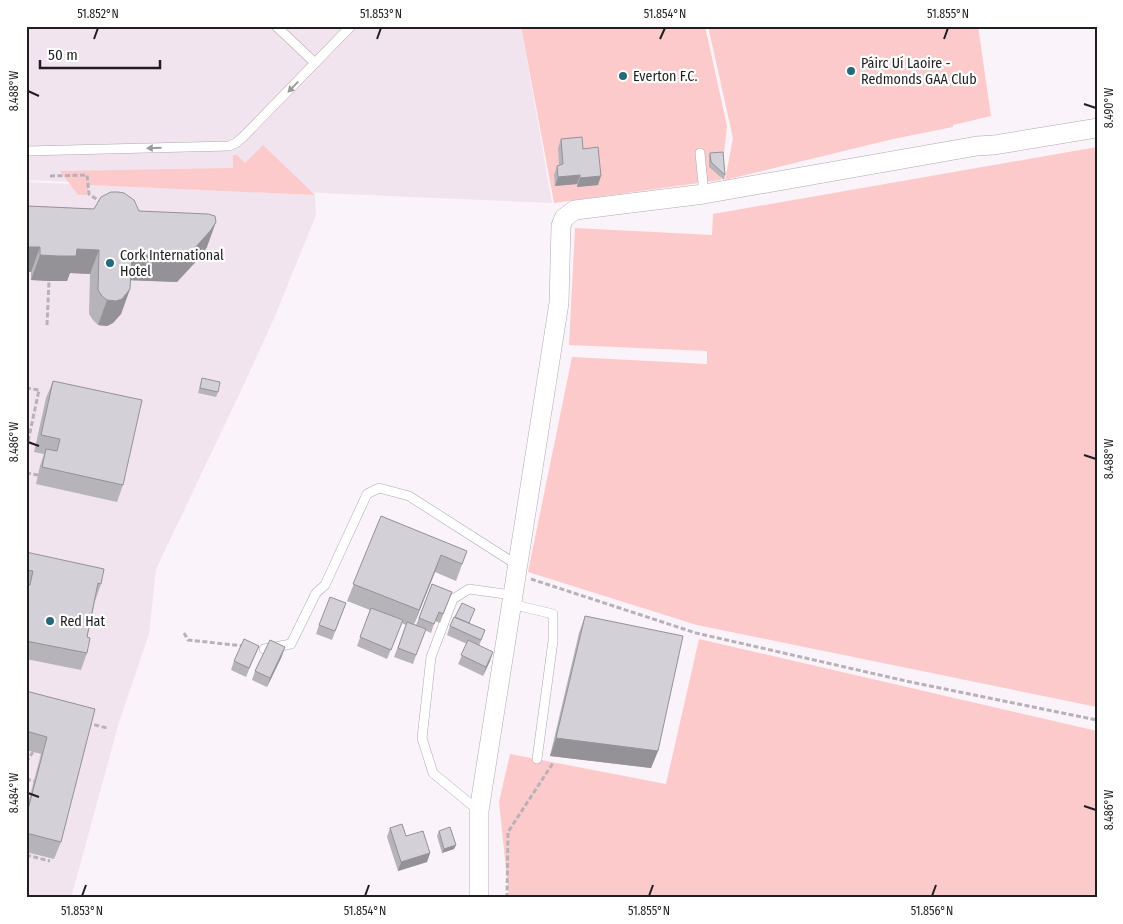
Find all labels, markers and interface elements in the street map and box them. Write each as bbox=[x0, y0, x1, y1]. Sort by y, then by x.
text: 51.852°N bbox=[77, 7, 119, 21]
text: 51.853°N bbox=[360, 7, 402, 21]
text: 51.854°N bbox=[644, 7, 686, 21]
text: 51.855°N bbox=[927, 7, 969, 21]
scale bar bbox=[40, 38, 160, 70]
text: 50 m bbox=[48, 46, 78, 64]
place label: Páirc Uí Laoire - Redmonds GAA Club bbox=[861, 55, 977, 88]
marker: Páirc Uí Laoire - Redmonds GAA Club bbox=[845, 65, 857, 77]
place label: Everton F.C. bbox=[633, 68, 697, 85]
marker: Everton F.C. bbox=[617, 70, 629, 82]
text: 8.488°W bbox=[7, 71, 21, 111]
one-way arrow bbox=[287, 80, 299, 92]
text: 8.490°W bbox=[1102, 88, 1116, 128]
one-way arrow bbox=[146, 144, 162, 152]
place label: Cork International Hotel bbox=[120, 247, 224, 280]
marker: Cork International Hotel bbox=[104, 257, 116, 269]
text: 8.486°W bbox=[7, 422, 21, 462]
text: 8.488°W bbox=[1102, 439, 1116, 479]
place label: Red Hat bbox=[60, 613, 105, 630]
marker: Red Hat bbox=[44, 615, 56, 627]
text: 8.484°W bbox=[7, 773, 21, 813]
text: 8.486°W bbox=[1102, 790, 1116, 830]
text: 51.853°N bbox=[61, 904, 103, 918]
text: 51.854°N bbox=[344, 904, 386, 918]
text: 51.855°N bbox=[628, 904, 670, 918]
text: 51.856°N bbox=[911, 904, 953, 918]

